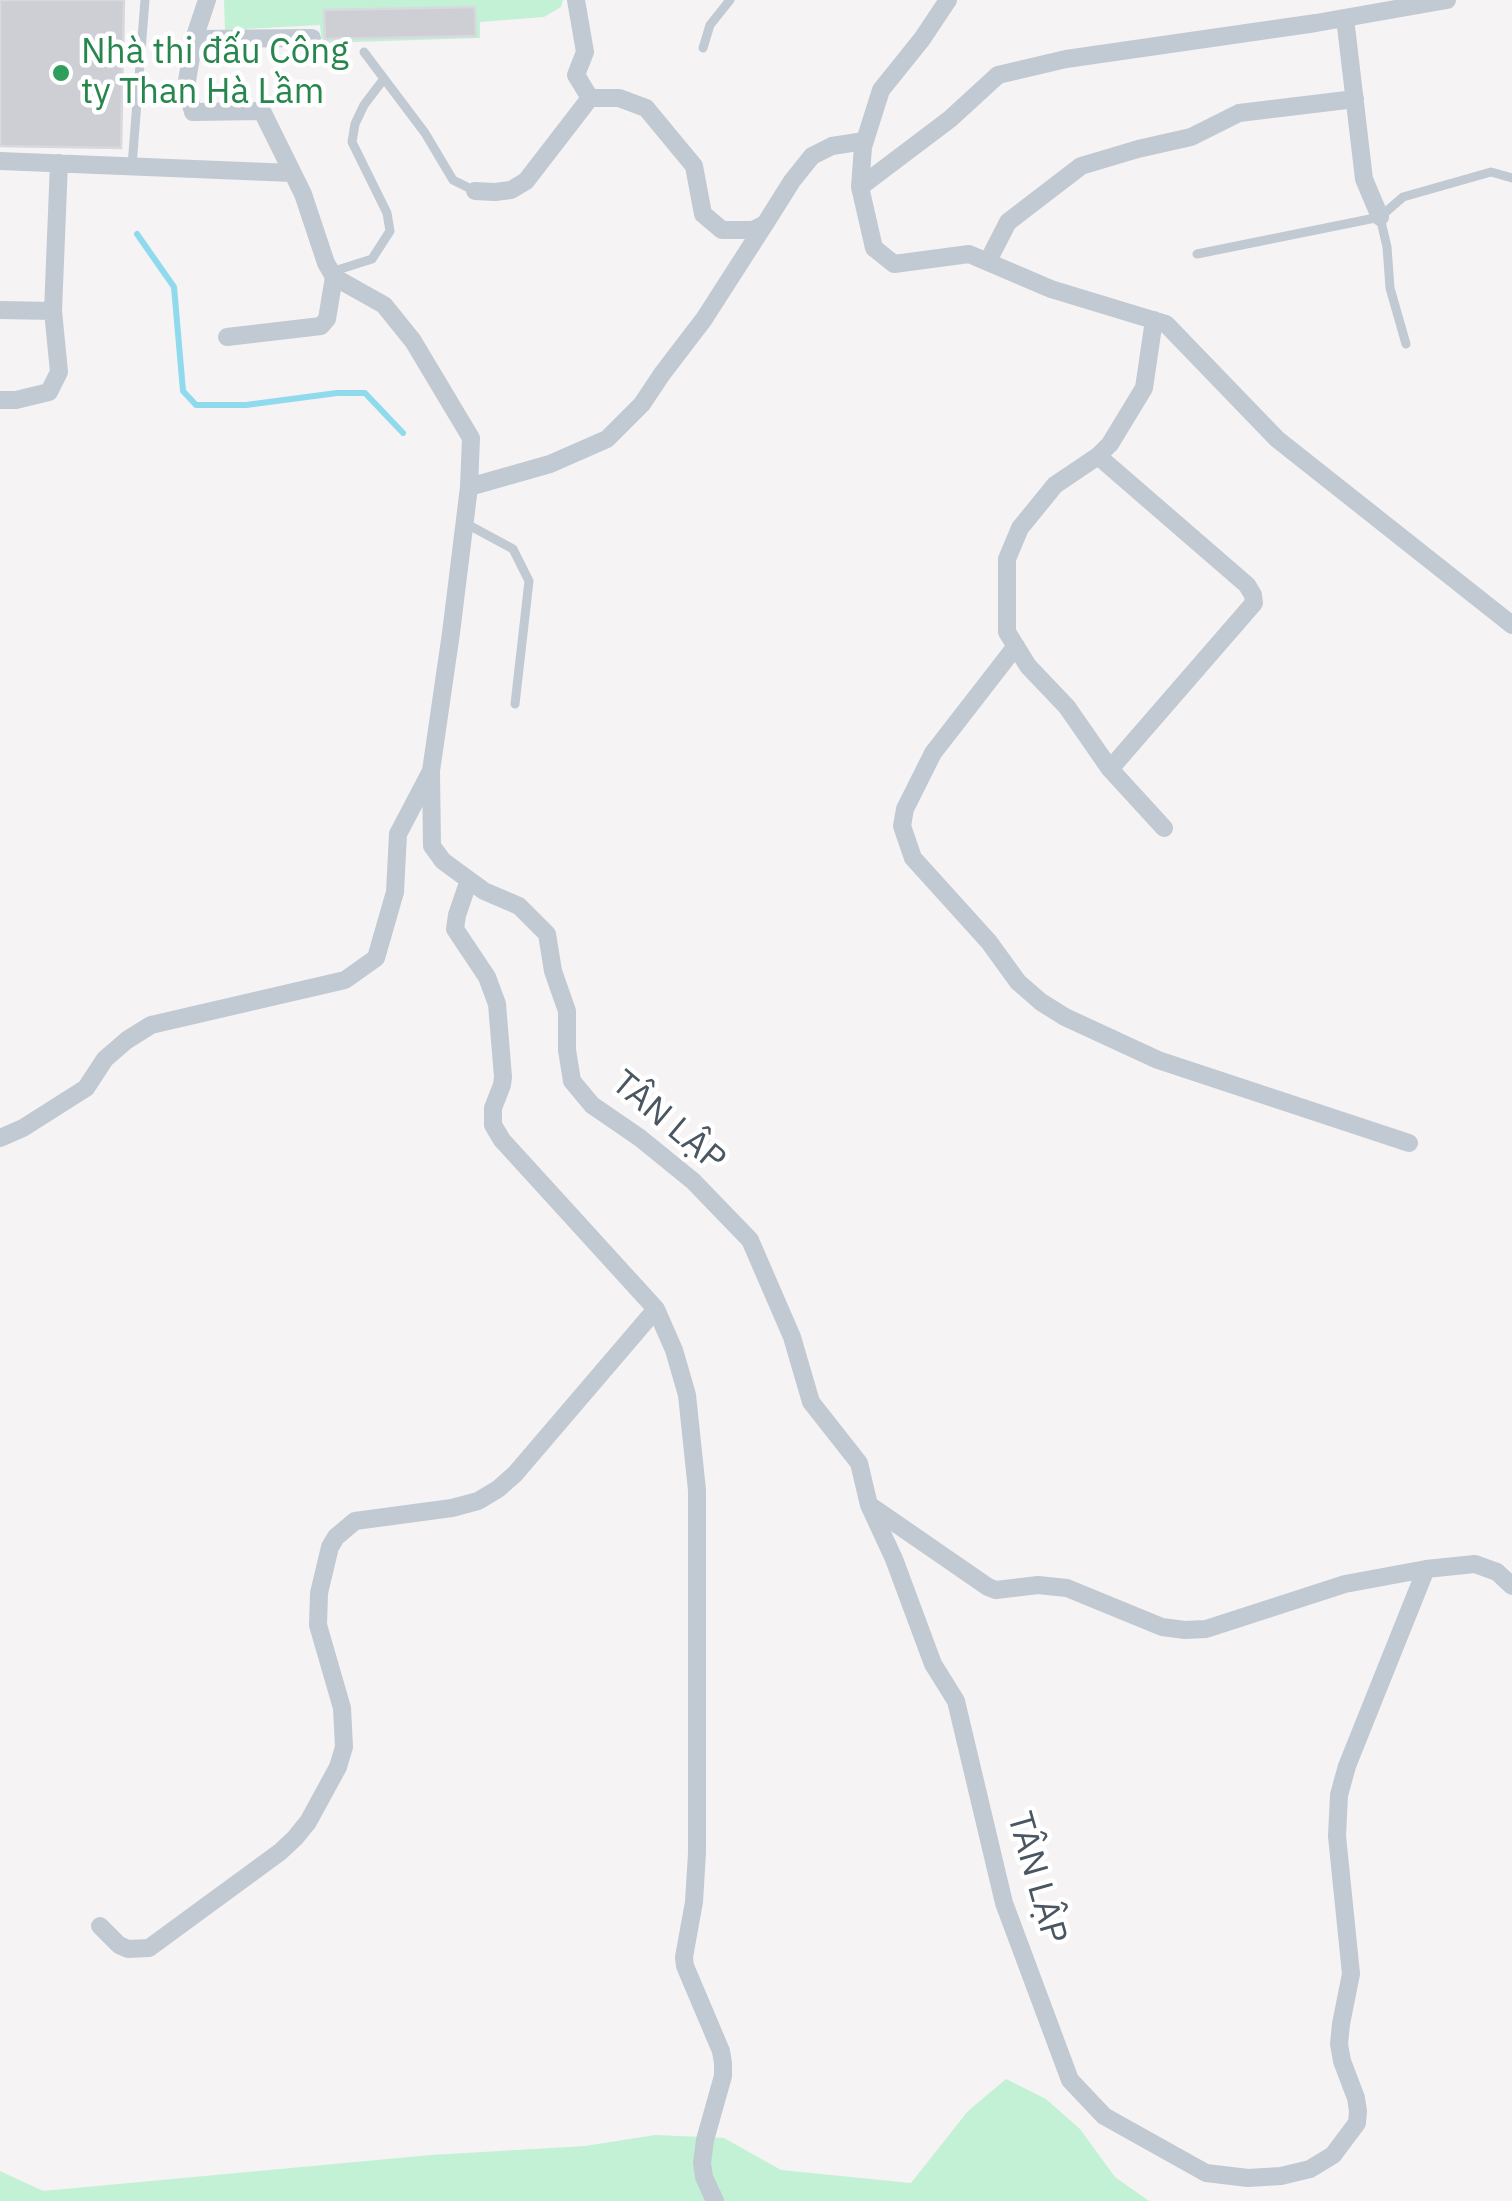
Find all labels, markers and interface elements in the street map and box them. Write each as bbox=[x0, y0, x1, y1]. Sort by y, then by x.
place label: Nhà thi đấu Công ty Than Hà Lầm bbox=[81, 32, 349, 114]
marker: Nhà thi đấu Công ty Than Hà Lầm bbox=[50, 62, 72, 84]
street label: TÂN LẬP bbox=[603, 1063, 733, 1181]
street label: TÂN LẬP bbox=[997, 1807, 1075, 1949]

